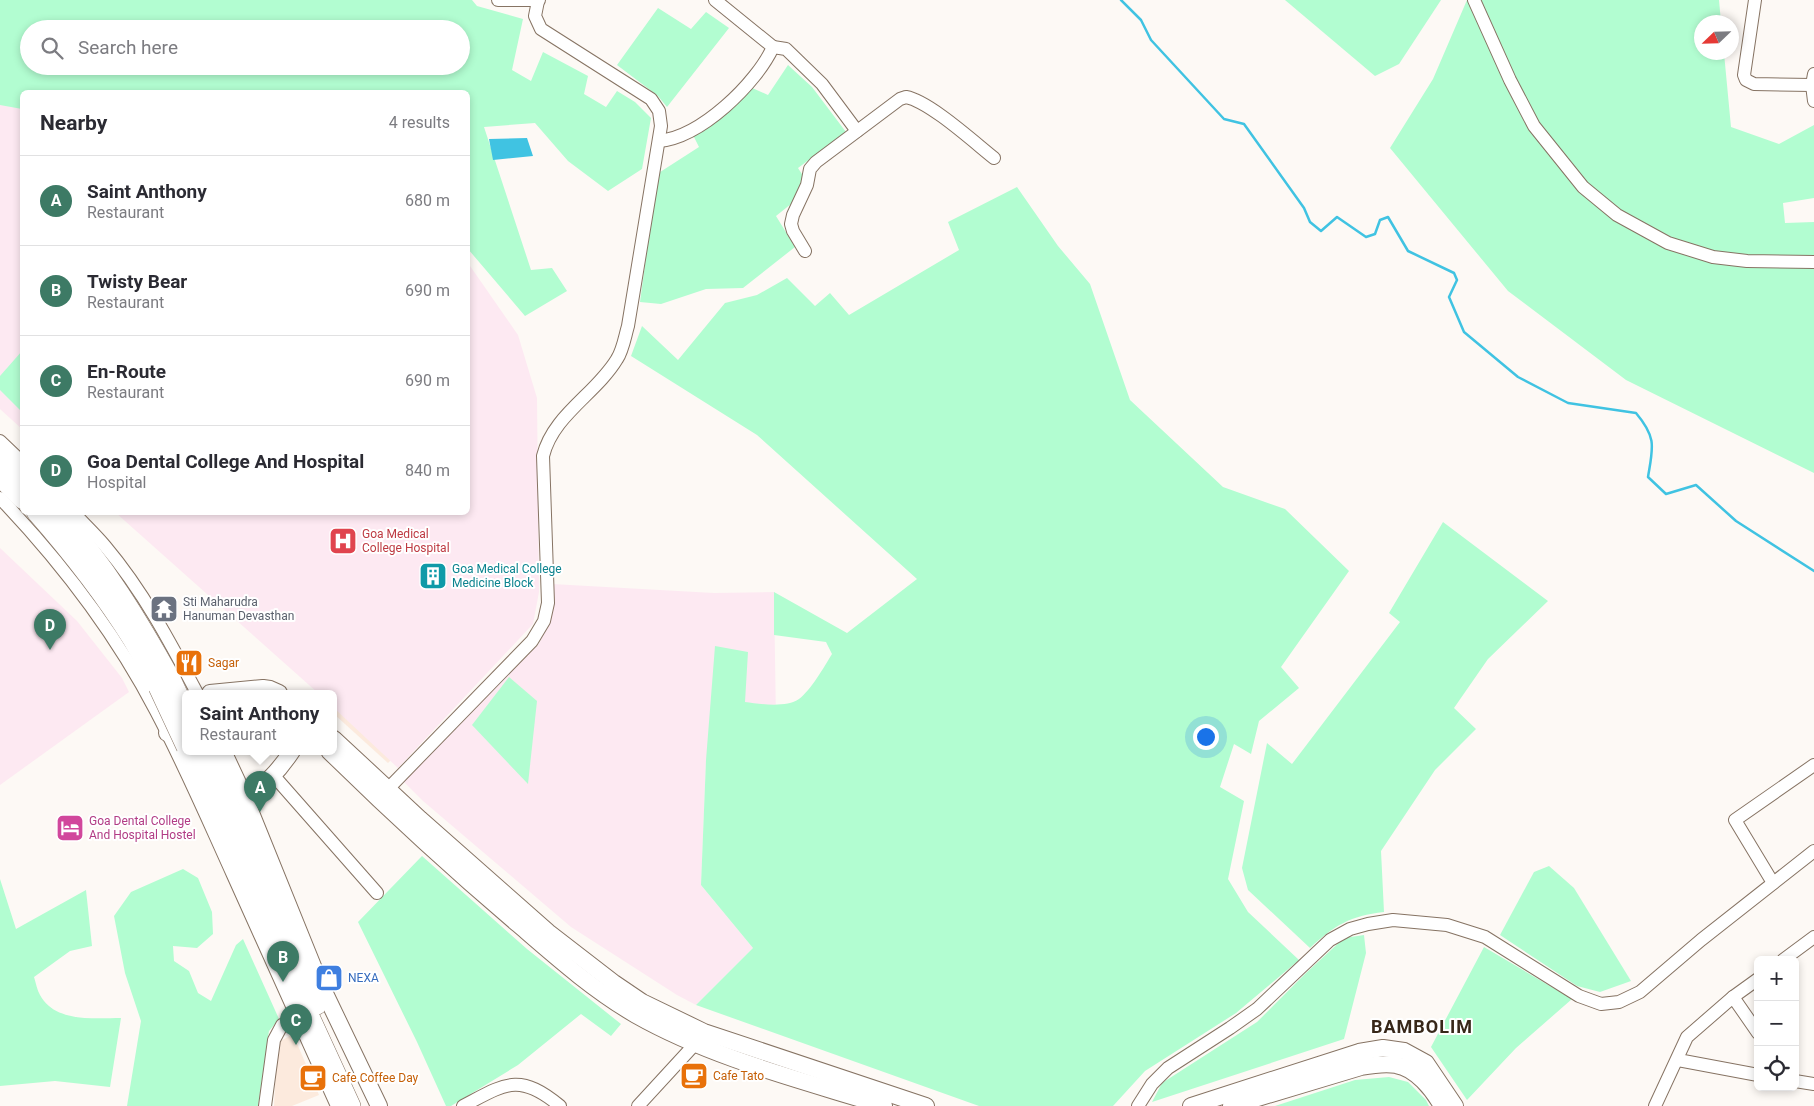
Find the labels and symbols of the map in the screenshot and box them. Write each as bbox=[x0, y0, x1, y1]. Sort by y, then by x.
north arrow bbox=[1694, 15, 1739, 60]
hospital icon: Goa Medical College Hospital bbox=[328, 526, 358, 556]
place label: Goa Medical College Hospital bbox=[362, 527, 450, 555]
building icon: Goa Medical College Medicine Block bbox=[418, 561, 448, 591]
place label: Goa Medical College Medicine Block bbox=[452, 562, 562, 590]
temple icon: Sti Maharudra Hanuman Devasthan bbox=[149, 594, 179, 624]
place label: Sti Maharudra Hanuman Devasthan bbox=[183, 595, 294, 623]
pin: D bbox=[34, 609, 66, 650]
restaurant icon: Sagar bbox=[174, 648, 204, 678]
place label: Sagar bbox=[208, 656, 239, 670]
your location bbox=[1193, 724, 1219, 750]
pin: A bbox=[244, 771, 276, 812]
hotel icon: Goa Dental College And Hospital Hostel bbox=[55, 813, 85, 843]
place label: Goa Dental College And Hospital Hostel bbox=[89, 814, 196, 842]
pin: B bbox=[267, 941, 299, 982]
shop icon: NEXA bbox=[314, 963, 344, 993]
place label: NEXA bbox=[348, 971, 379, 985]
pin: C bbox=[280, 1004, 312, 1045]
district label: BAMBOLIM bbox=[1371, 1016, 1473, 1037]
cafe icon: Cafe Tato bbox=[679, 1061, 709, 1091]
cafe icon: Cafe Coffee Day bbox=[298, 1063, 328, 1093]
place label: Cafe Tato bbox=[713, 1069, 764, 1083]
place label: Cafe Coffee Day bbox=[332, 1071, 419, 1085]

